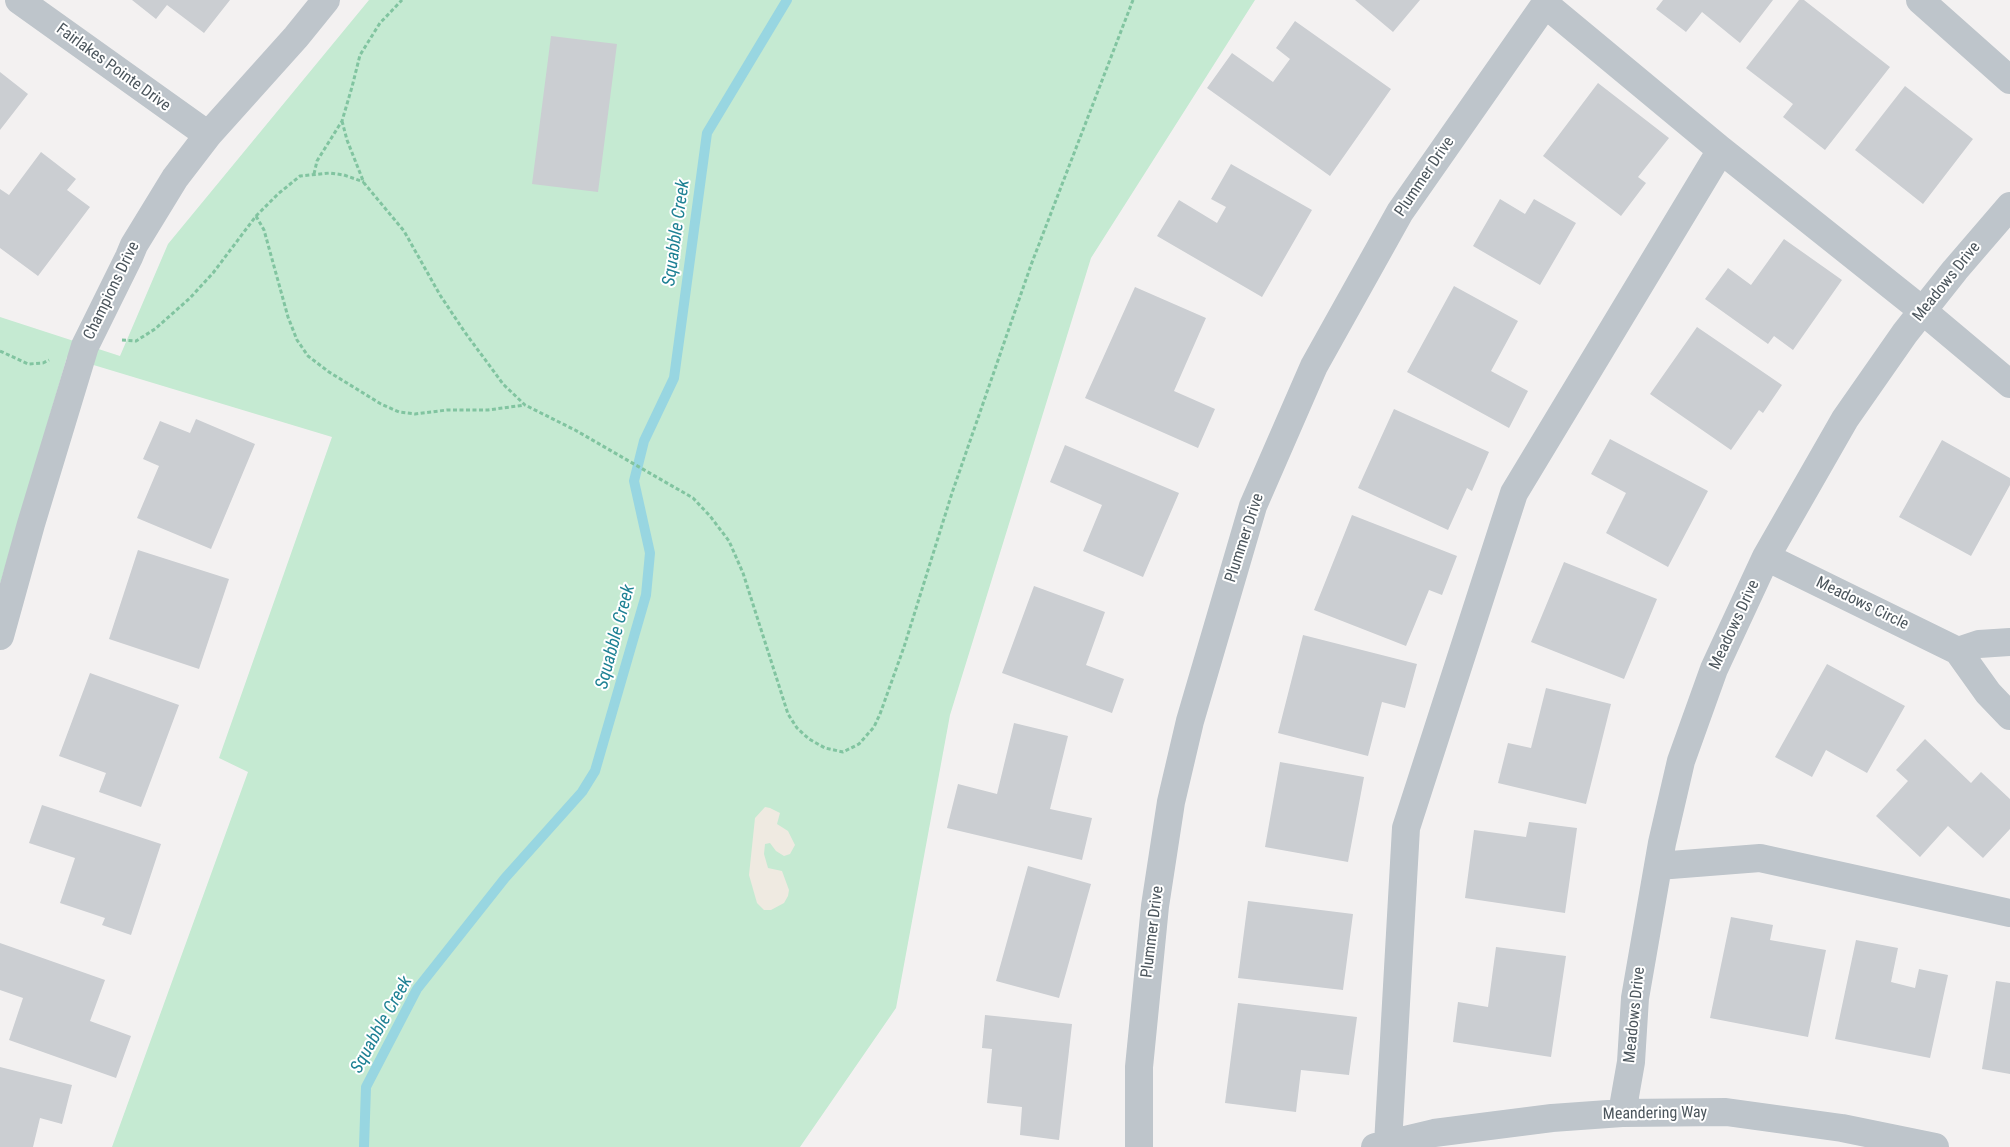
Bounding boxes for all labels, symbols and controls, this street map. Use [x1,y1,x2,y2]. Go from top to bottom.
street label: Fairlakes Pointe Drive [52,20,174,116]
street label: Plummer Drive [1391,133,1459,221]
water label: Squabble Creek [659,178,695,288]
street label: Meadows Drive [1909,238,1985,326]
street label: Champions Drive [80,239,144,343]
street label: Plummer Drive [1222,491,1268,585]
street label: Meadows Circle [1813,573,1911,635]
street label: Meadows Drive [1706,577,1764,673]
water label: Squabble Creek [592,582,640,692]
street label: Plummer Drive [1138,885,1168,979]
street label: Meadows Drive [1620,966,1650,1064]
water label: Squabble Creek [347,973,417,1077]
street label: Meandering Way [1603,1103,1707,1125]

